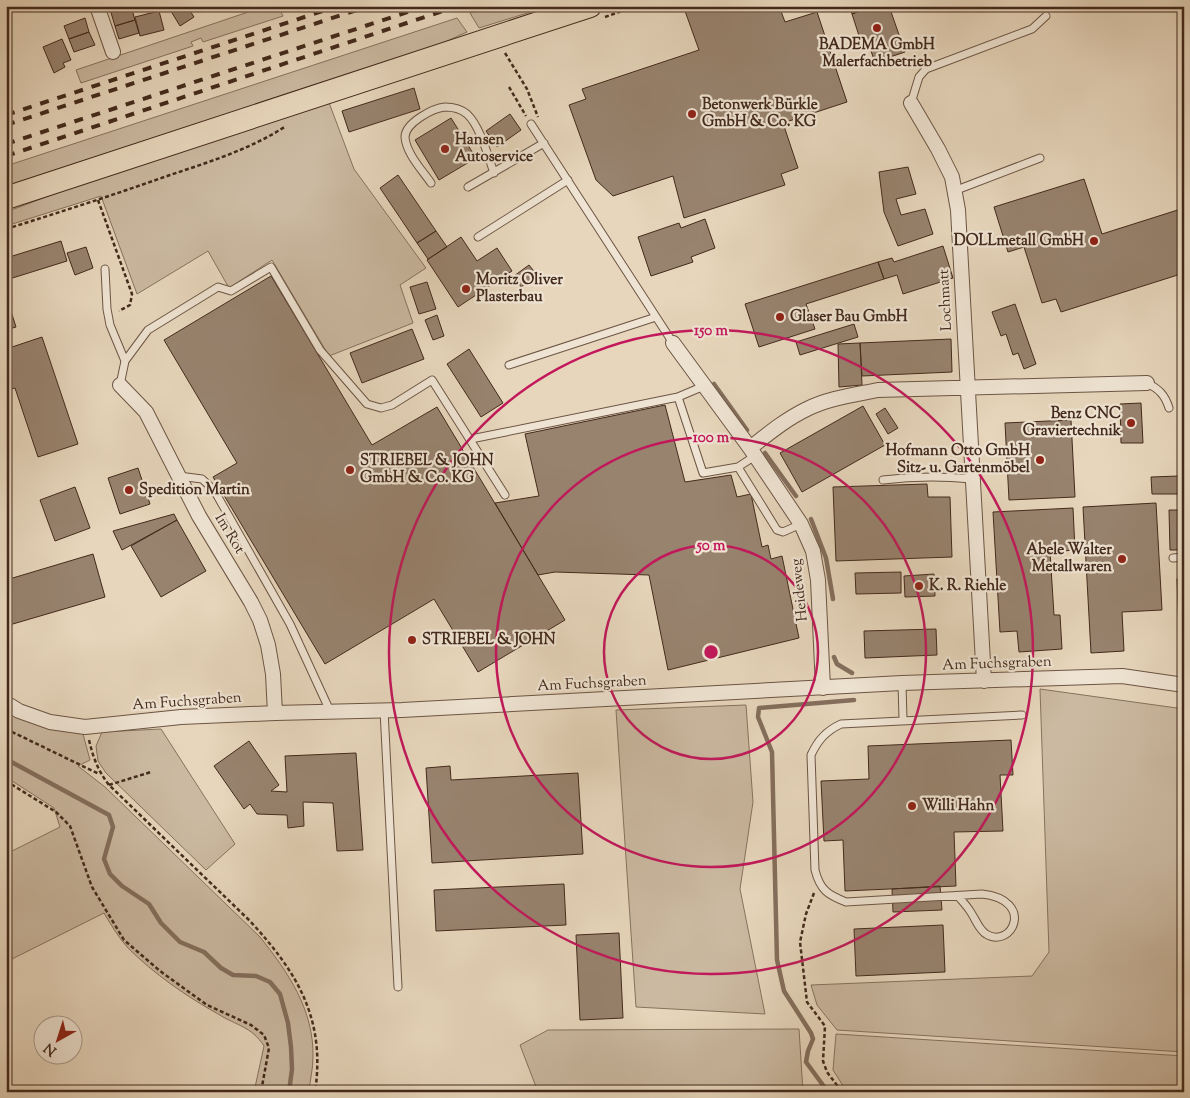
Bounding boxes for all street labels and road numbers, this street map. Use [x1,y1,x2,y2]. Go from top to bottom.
street label: Lochmatt [934,268,958,332]
street label: Im Rot [209,510,249,558]
street label: Heideweg [786,557,814,623]
street label: Am Fuchsgraben [942,652,1052,676]
street label: Am Fuchsgraben [537,671,647,697]
street label: Am Fuchsgraben [132,688,243,716]

